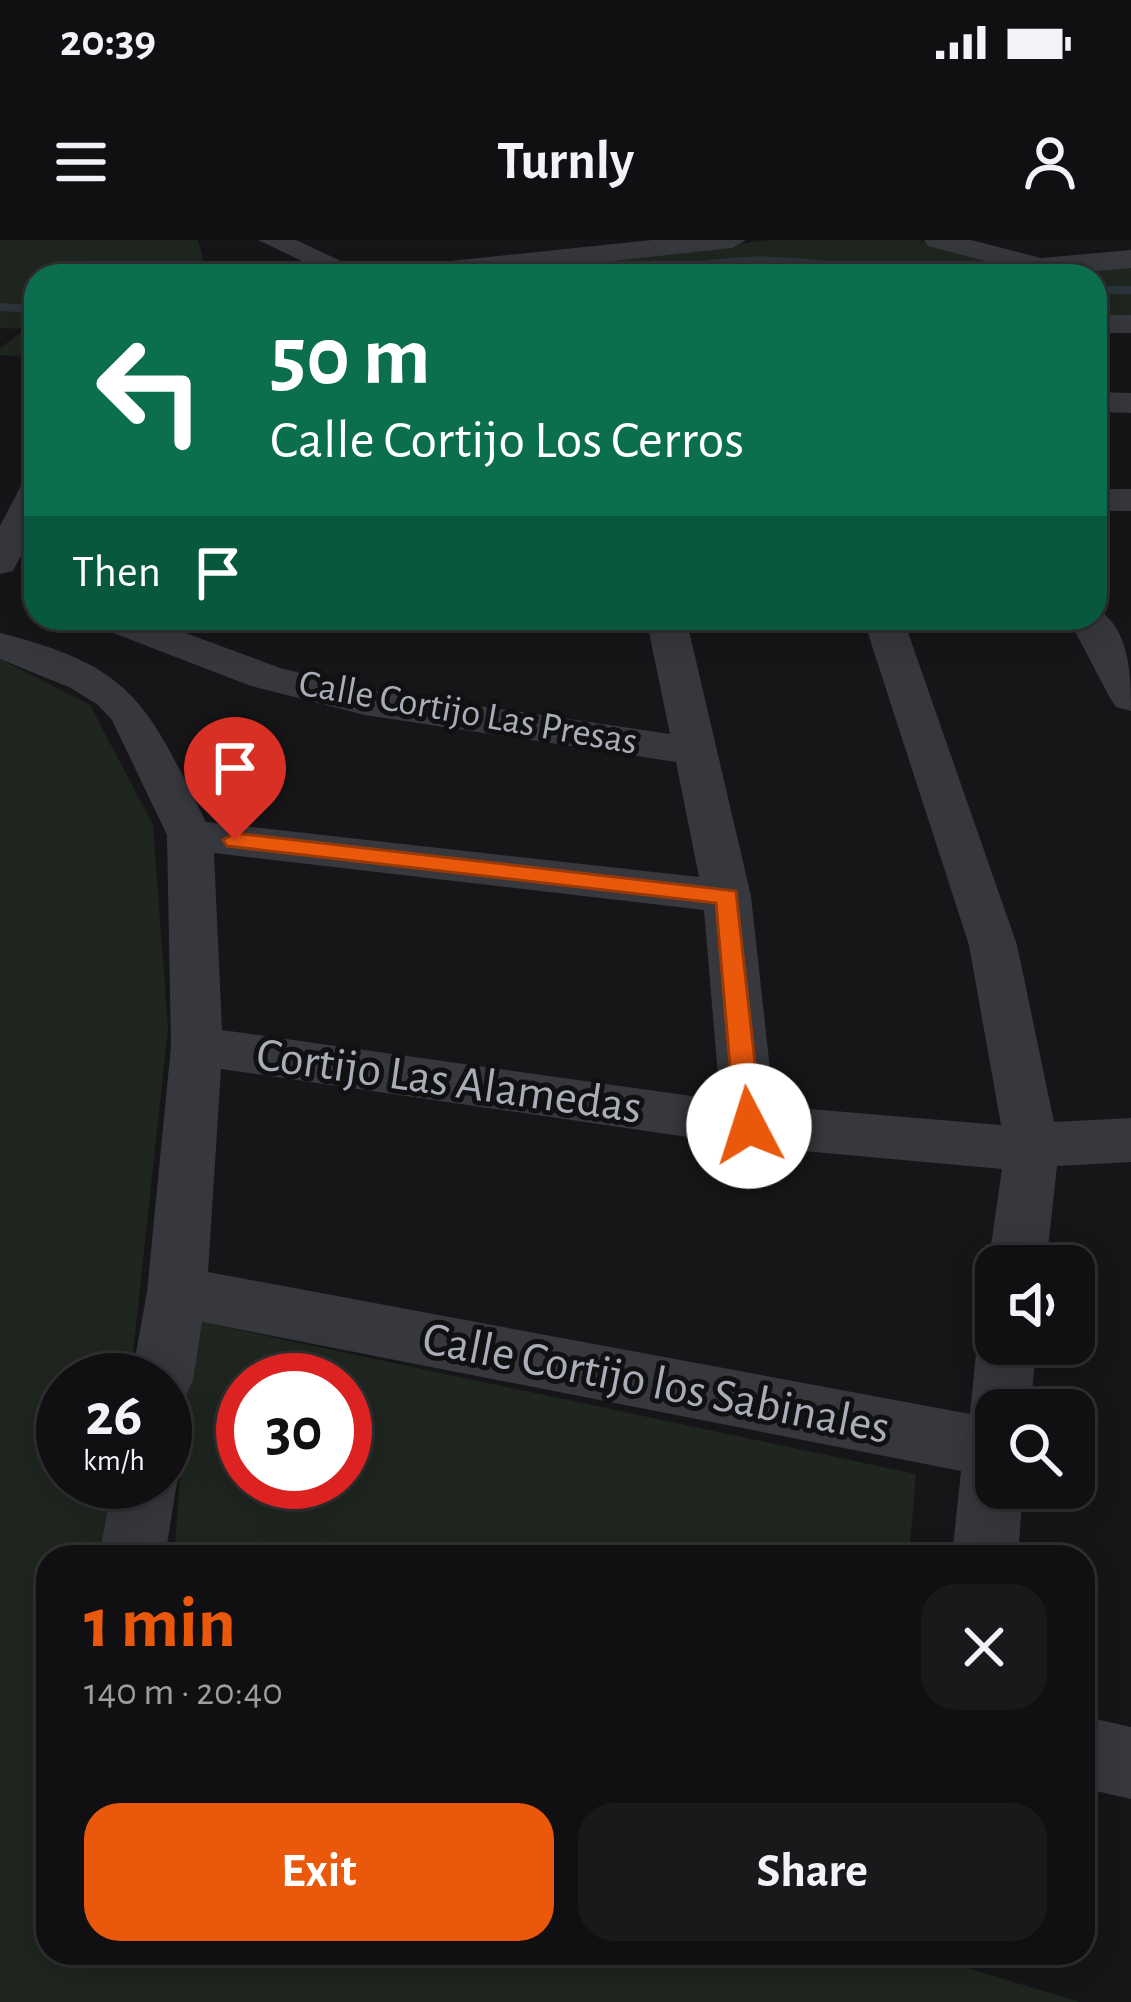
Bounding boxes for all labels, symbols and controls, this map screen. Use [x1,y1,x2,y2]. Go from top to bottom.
text: 20:39 [60,19,156,64]
icon: menu [48,129,114,195]
icon: person [1017,129,1083,195]
text: Turnly [497,135,634,189]
icon: left [72,312,228,468]
text: 50 m [270,316,431,400]
text: Calle Cortijo Los Cerros [270,414,744,468]
icon: arrive [185,540,251,606]
text: Then [72,550,161,595]
street label: Calle Cortijo Las Presas [296,664,640,762]
pin [184,717,286,840]
icon: arrive [202,735,268,801]
street label: Cortijo Las Alamedas [253,1031,645,1133]
position arrow [686,1063,812,1189]
map controls [975,1245,1095,1509]
button: sound [975,1245,1095,1365]
street label: Calle Cortijo los Sabinales [418,1315,894,1453]
speed limit sign: 30 [216,1353,372,1509]
text: 26 [85,1386,143,1446]
button: search [975,1389,1095,1509]
text: km/h [83,1446,145,1476]
button: close [921,1584,1047,1710]
text: 1 min [84,1588,236,1660]
text: 140 m · 20:40 [84,1673,283,1712]
button: Exit [84,1803,554,1941]
button: Share [578,1803,1047,1941]

